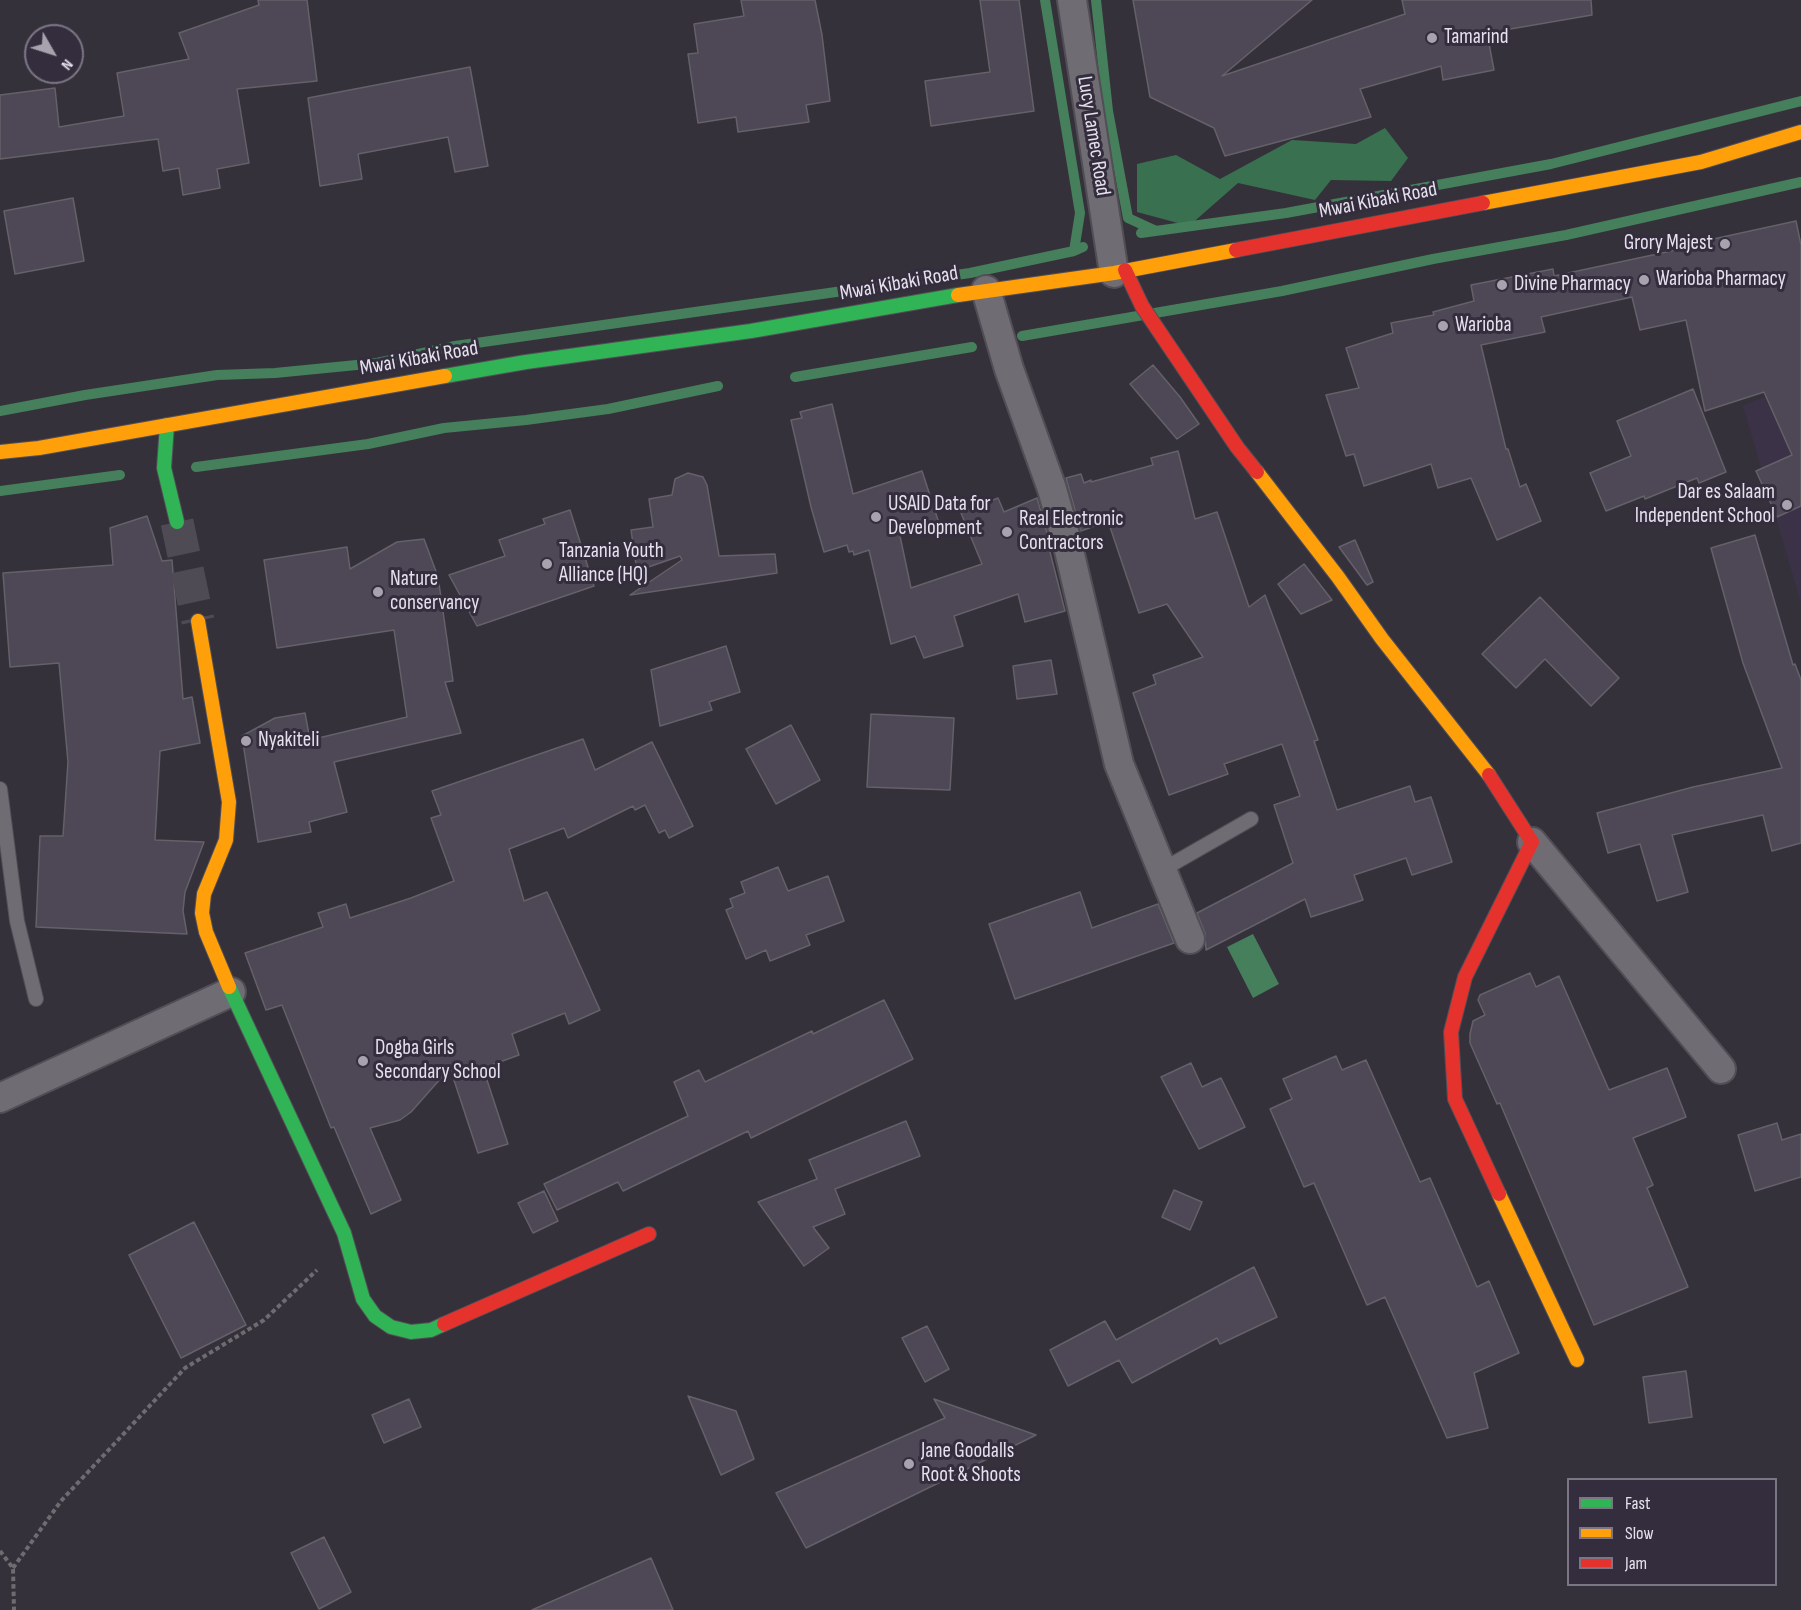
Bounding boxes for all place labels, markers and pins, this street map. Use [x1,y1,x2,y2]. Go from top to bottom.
place label: Tamarind [1444,25,1508,51]
marker: Tamarind [1425,31,1439,45]
place label: Grory Majest [1624,231,1713,257]
marker: Grory Majest [1718,237,1732,251]
place label: Warioba Pharmacy [1656,267,1786,293]
place label: Divine Pharmacy [1514,272,1631,298]
marker: Warioba Pharmacy [1637,273,1651,287]
marker: Divine Pharmacy [1495,278,1509,292]
place label: Warioba [1455,313,1512,339]
marker: Warioba [1436,319,1450,333]
place label: Dar es Salaam Independent School [1635,480,1775,530]
place label: USAID Data for Development [888,492,991,542]
marker: Dar es Salaam Independent School [1780,498,1794,512]
place label: Real Electronic Contractors [1019,507,1124,557]
marker: USAID Data for Development [869,510,883,524]
marker: Real Electronic Contractors [1000,525,1014,539]
place label: Tanzania Youth Alliance (HQ) [559,539,664,589]
marker: Tanzania Youth Alliance (HQ) [540,557,554,571]
place label: Nature conservancy [390,567,479,617]
marker: Nature conservancy [371,585,385,599]
place label: Nyakiteli [258,728,319,754]
marker: Nyakiteli [239,734,253,748]
place label: Dogba Girls Secondary School [375,1036,501,1086]
marker: Dogba Girls Secondary School [356,1054,370,1068]
place label: Jane Goodalls Root & Shoots [921,1439,1021,1489]
marker: Jane Goodalls Root & Shoots [902,1457,916,1471]

